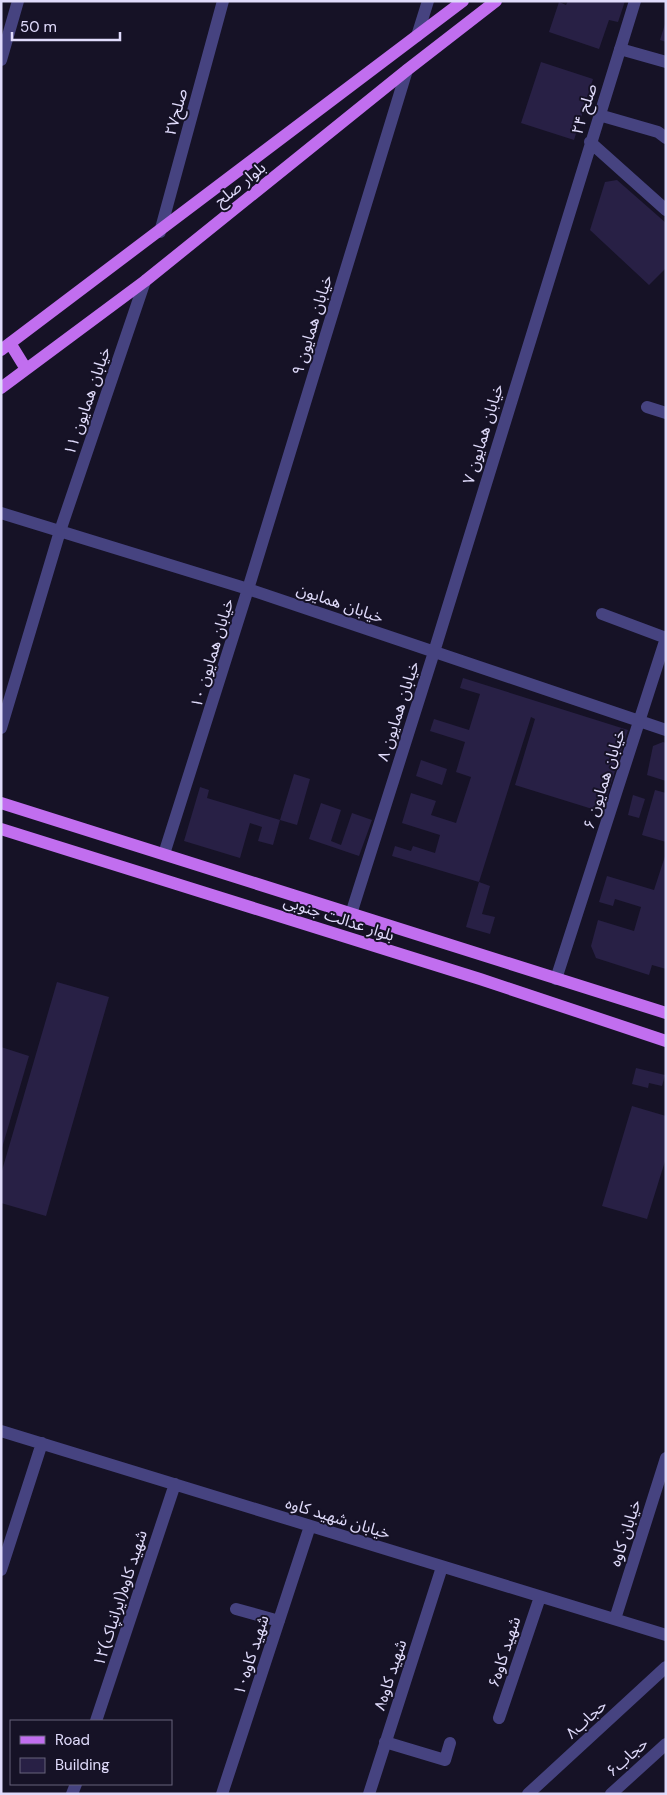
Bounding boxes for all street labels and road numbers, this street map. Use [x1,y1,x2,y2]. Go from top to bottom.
street label: صلح ۲۴ [566,81,604,138]
street label: صلح۲۷ [160,86,194,138]
street label: بلوار صلح [210,157,271,213]
street label: خیابان همایون ۹ [287,272,337,378]
street label: خیابان همایون ۱۱ [59,344,115,458]
street label: خیابان همایون ۷ [458,381,508,487]
street label: خیابان همایون [294,578,386,628]
street label: خیابان همایون ۱۰ [185,596,239,710]
street label: خیابان همایون ۸ [372,658,424,764]
street label: خیابان همایون ۶ [578,726,630,832]
street label: بلوار عدالت جنوبی [281,890,397,946]
street label: خیابان شهید کاوه [283,1492,393,1544]
street label: خیابان کاوه [604,1497,646,1569]
street label: ۱۲شهید کاوه(ایرانپاک) [88,1527,152,1669]
street label: شهید کاوه۱۰ [228,1612,274,1698]
street label: شهید کاوه۶ [483,1614,525,1690]
street label: شهید کاوه۸ [369,1637,411,1713]
street label: حجاب۸ [561,1694,611,1744]
street label: حجاب۶ [602,1733,652,1781]

